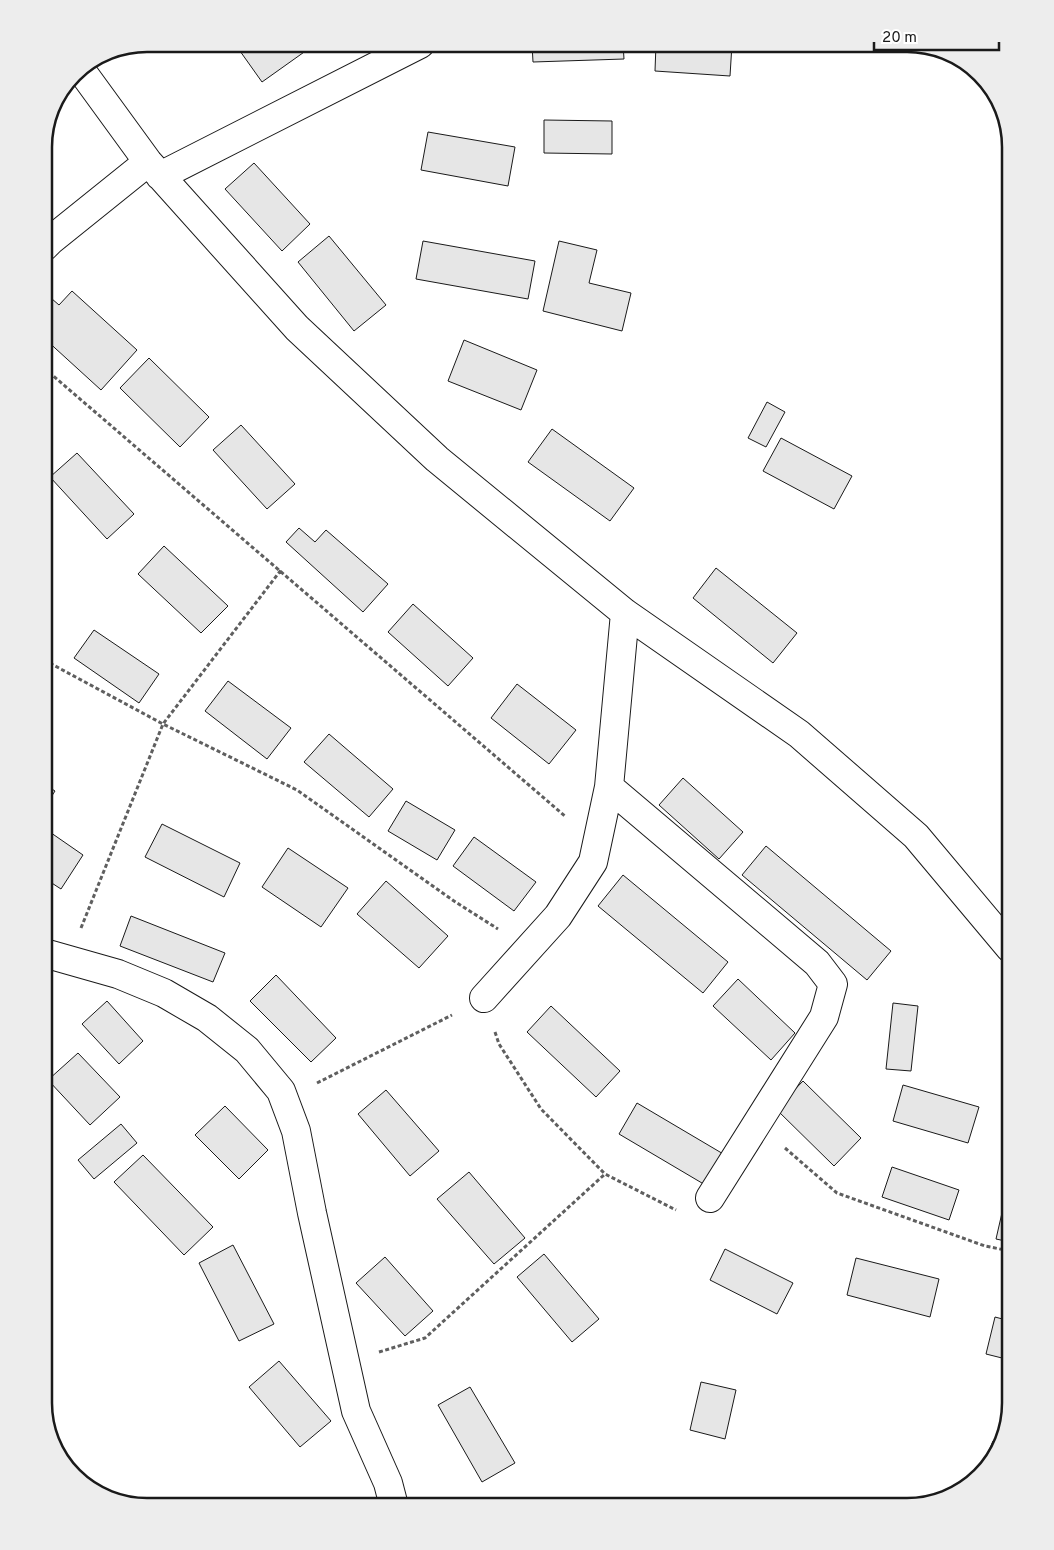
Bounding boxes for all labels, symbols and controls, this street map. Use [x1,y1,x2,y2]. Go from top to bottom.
scale bar [874,20,999,52]
text: 20 m [882,29,917,48]

